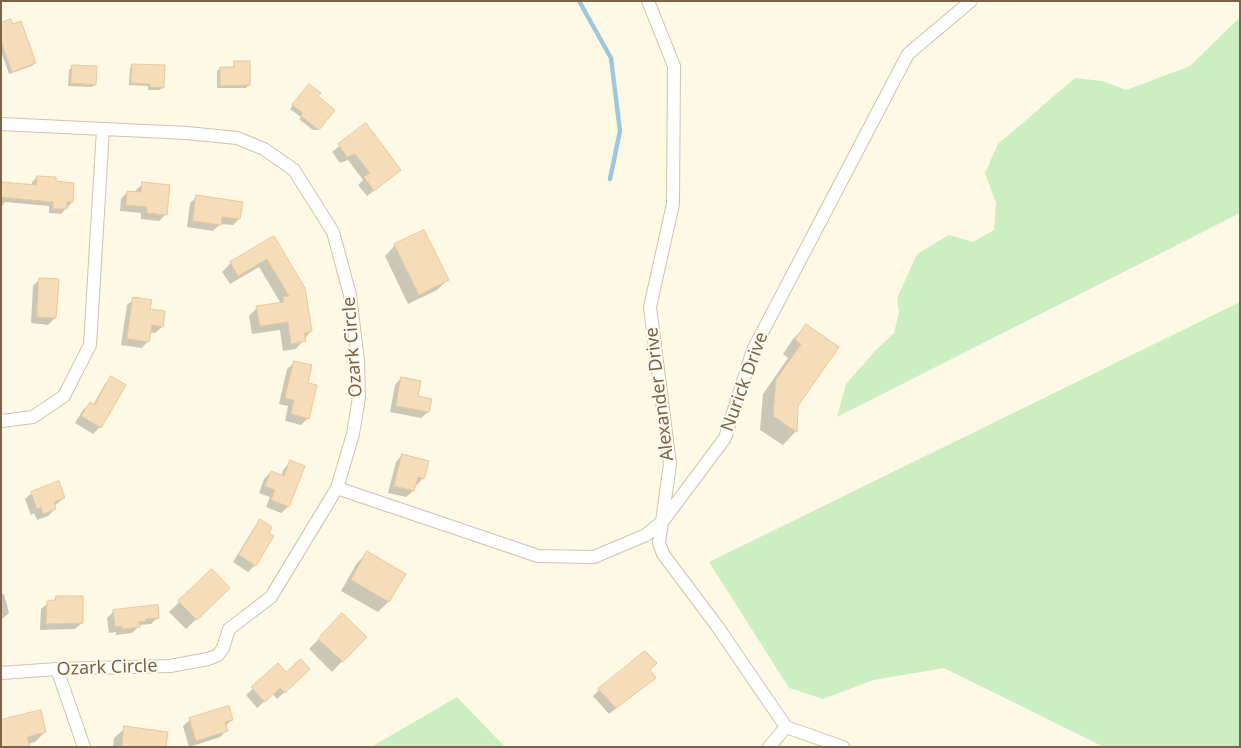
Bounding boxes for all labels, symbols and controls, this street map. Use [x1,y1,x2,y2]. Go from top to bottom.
street label: Ozark Circle [339,296,367,398]
street label: Alexander Drive [641,326,679,462]
street label: Nurick Drive [717,329,773,435]
street label: Ozark Circle [56,655,158,681]

